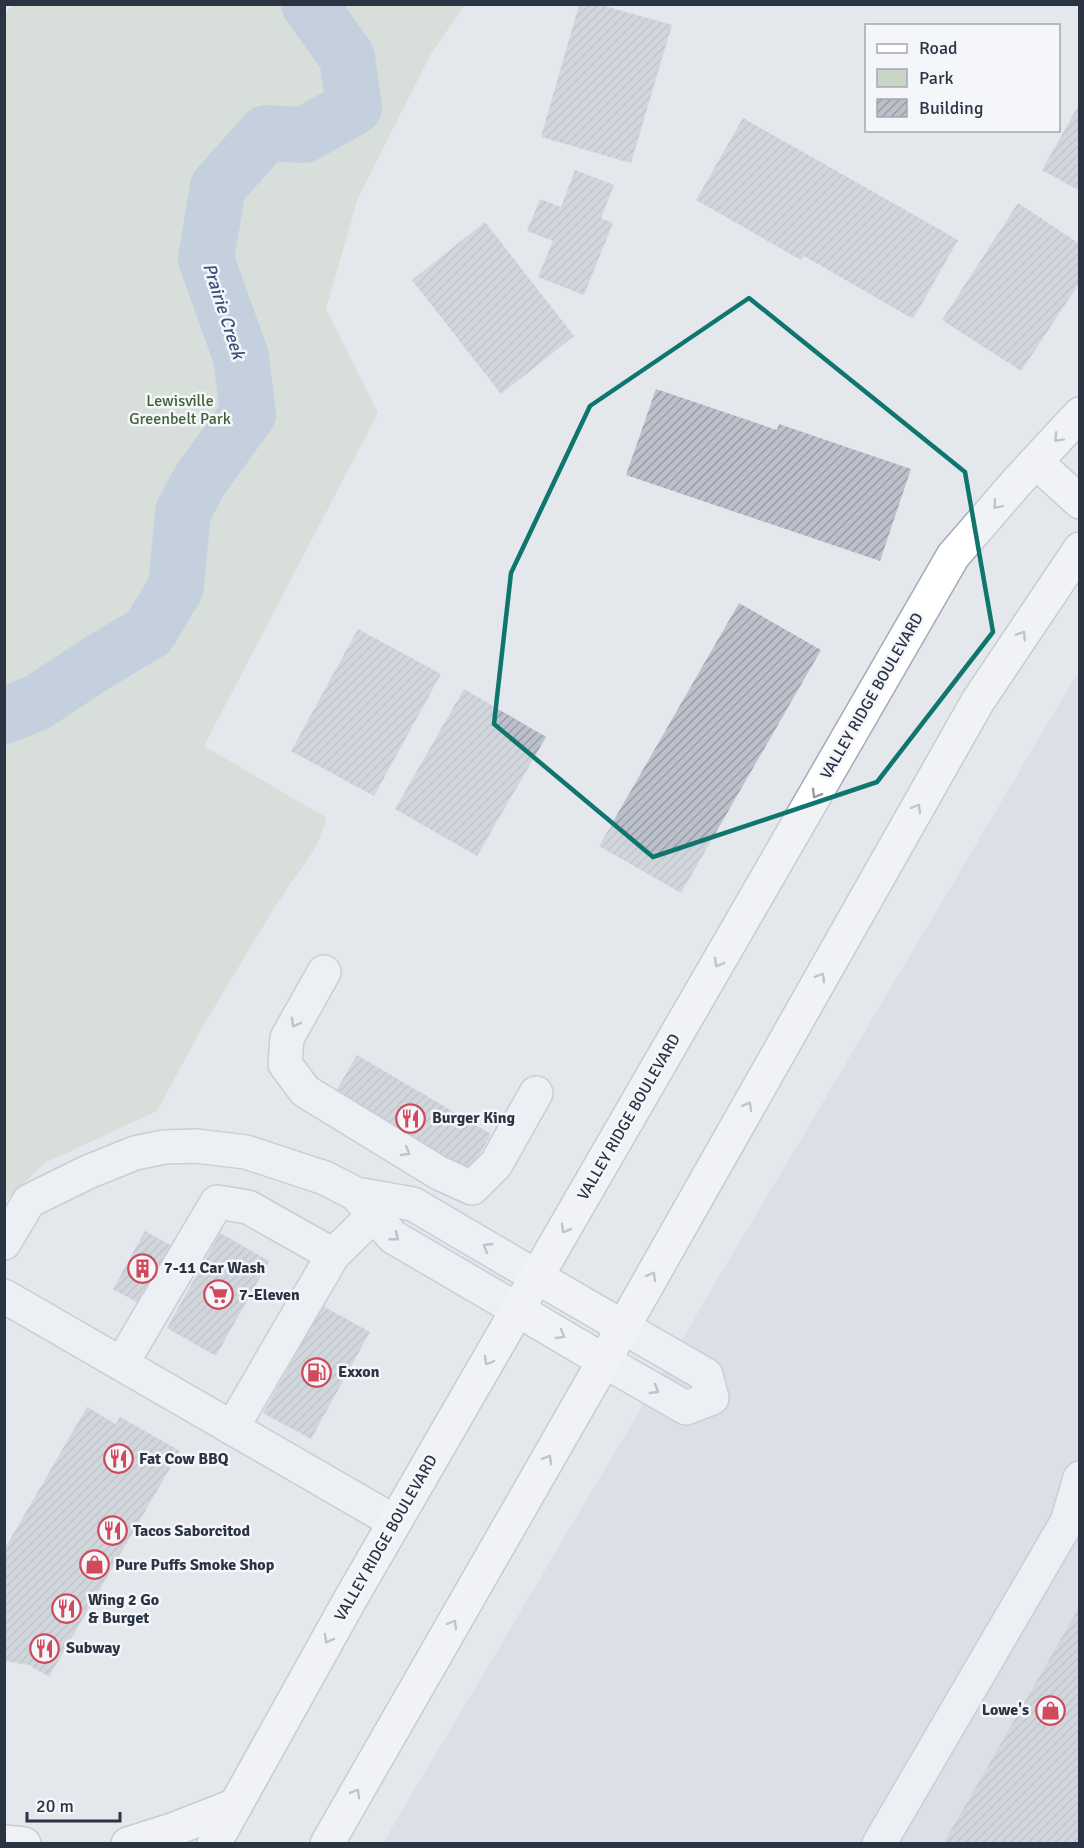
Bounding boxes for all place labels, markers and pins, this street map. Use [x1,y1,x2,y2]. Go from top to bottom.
restaurant icon: Burger King [395,1102,427,1134]
place label: Burger King [432,1108,516,1128]
building icon: 7-11 Car Wash [127,1252,159,1284]
place label: 7-11 Car Wash [164,1258,266,1278]
supermarket icon: 7-Eleven [202,1279,234,1311]
place label: 7-Eleven [239,1285,300,1305]
fuel station icon: Exxon [301,1356,333,1388]
place label: Exxon [338,1362,380,1382]
restaurant icon: Fat Cow BBQ [102,1443,134,1475]
place label: Fat Cow BBQ [139,1449,229,1469]
restaurant icon: Tacos Saborcitod [96,1515,128,1547]
place label: Tacos Saborcitod [133,1521,250,1541]
shop icon: Pure Puffs Smoke Shop [78,1549,110,1581]
place label: Pure Puffs Smoke Shop [115,1555,275,1575]
place label: Wing 2 Go & Burget [88,1590,159,1628]
restaurant icon: Wing 2 Go & Burget [51,1593,83,1625]
restaurant icon: Subway [29,1632,61,1664]
place label: Subway [66,1638,120,1658]
shop icon: Lowe's [1034,1694,1066,1726]
place label: Lowe's [982,1700,1029,1720]

